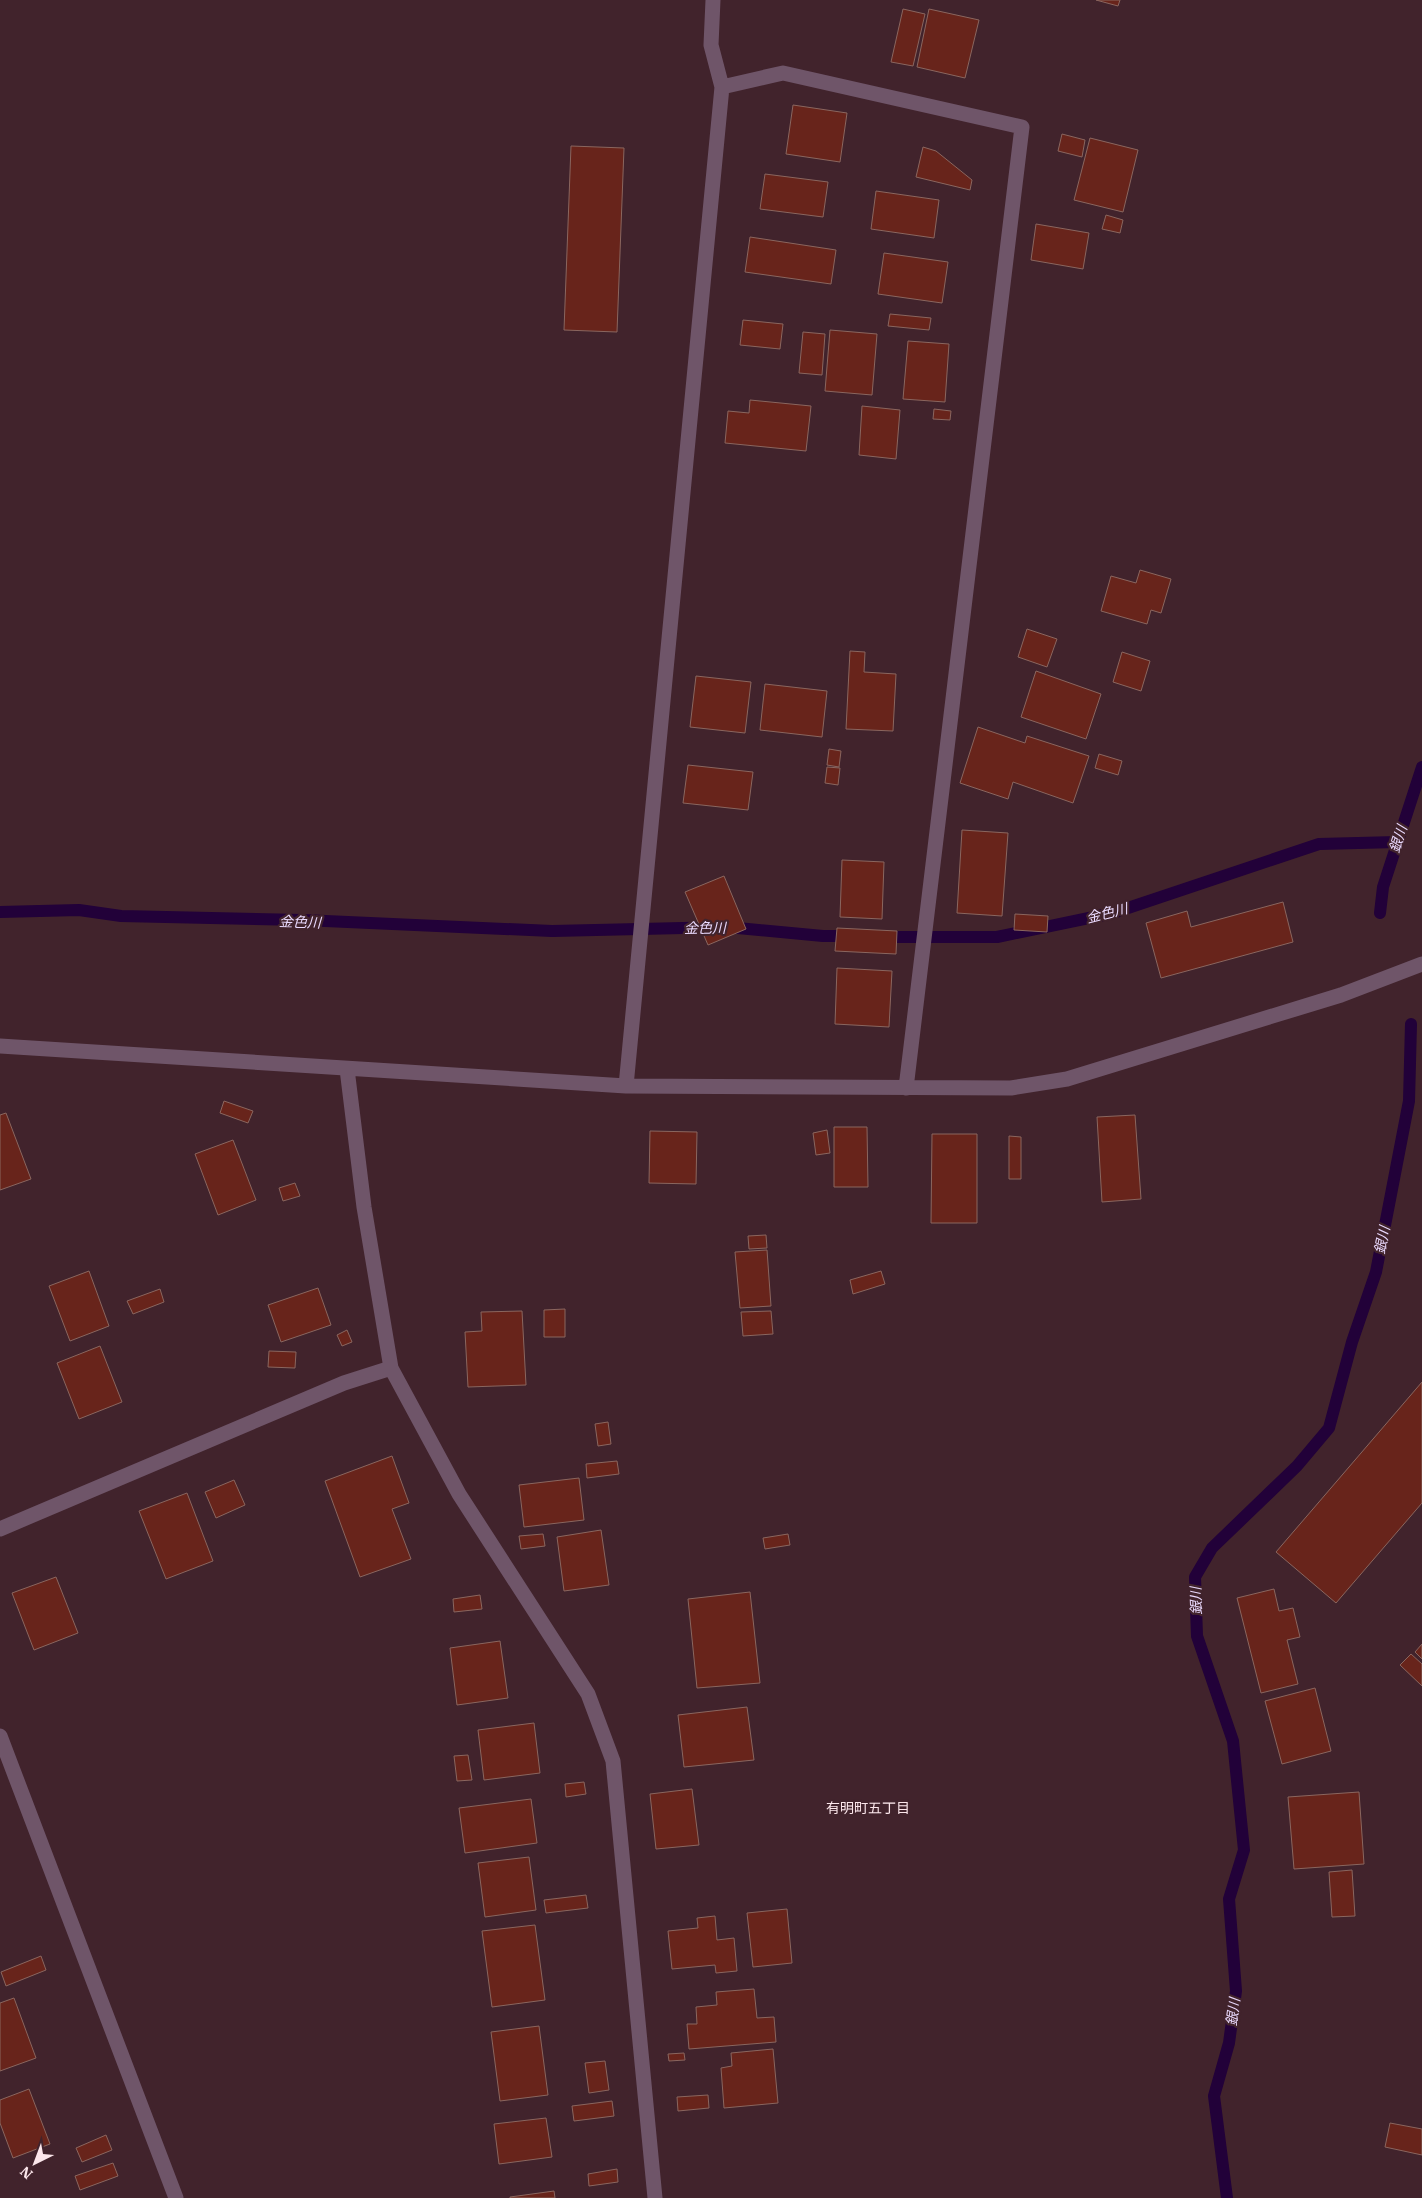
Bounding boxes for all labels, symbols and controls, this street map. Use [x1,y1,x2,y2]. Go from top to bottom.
water label: 銀川 [1385,821,1412,855]
water label: 金色川 [1084,899,1131,927]
water label: 金色川 [279,912,323,932]
water label: 金色川 [684,919,728,937]
water label: 銀川 [1370,1223,1394,1255]
water label: 銀川 [1186,1585,1205,1615]
district label: 有明町五丁目 [826,1799,910,1817]
water label: 銀川 [1222,1995,1244,2027]
north arrow [10,2138,60,2188]
text: N [16,2162,36,2183]

